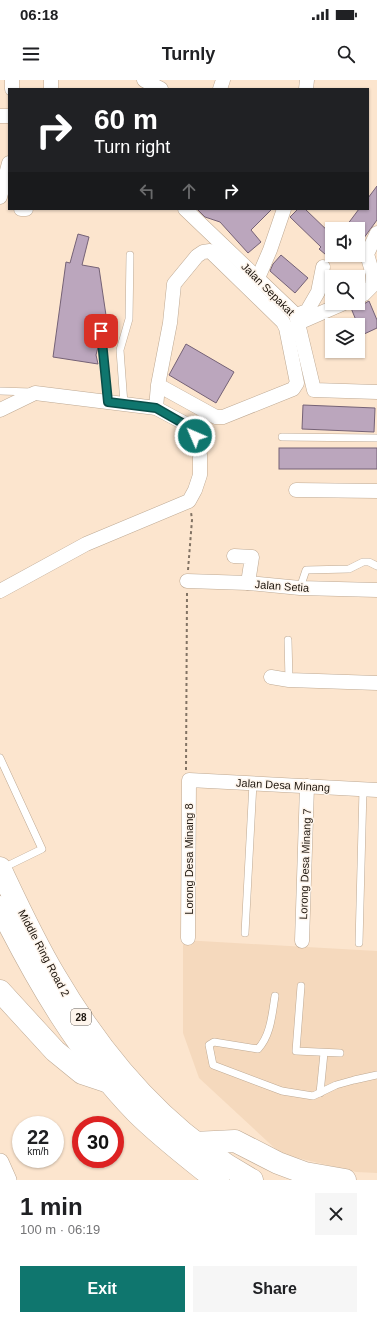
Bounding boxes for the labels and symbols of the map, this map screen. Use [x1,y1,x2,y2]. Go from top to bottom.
street label: Jalan Sepakat [239,260,297,318]
pin [84,314,118,348]
position arrow [174,415,216,457]
street label: Jalan Setia [254,578,310,594]
street label: Jalan Desa Minang [236,777,330,793]
street label: Lorong Desa Minang 8 [183,803,195,915]
street label: Lorong Desa Minang 7 [297,808,313,920]
street label: Middle Ring Road 2 [16,908,72,998]
road number: 28 [71,1009,91,1025]
speed limit sign: 30 [72,1116,124,1168]

